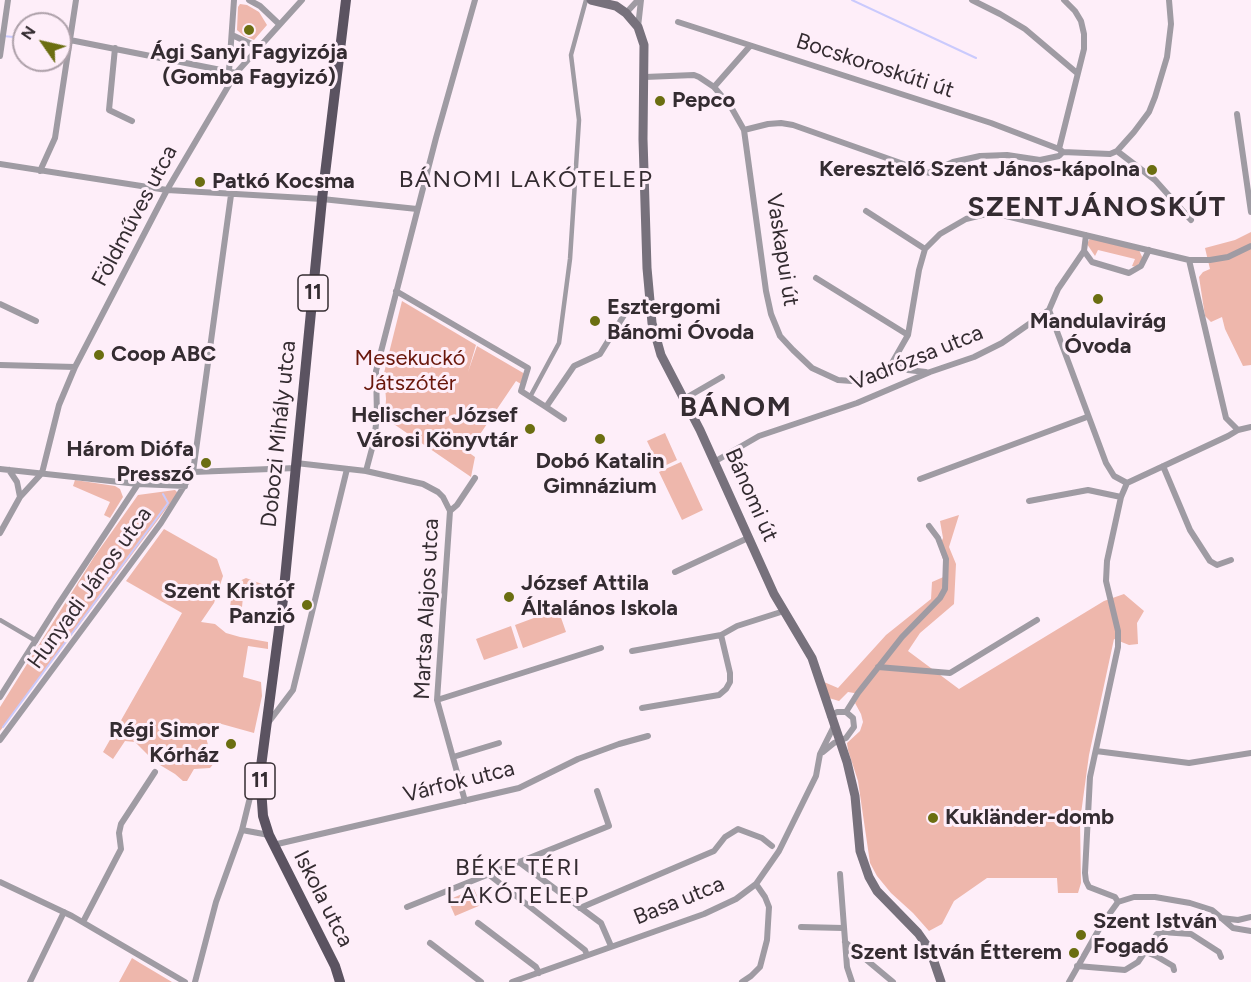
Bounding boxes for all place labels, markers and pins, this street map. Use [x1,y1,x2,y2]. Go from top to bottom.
marker: Ági Sanyi Fagyizója (Gomba Fagyizó) [242,23,256,37]
place label: Ági Sanyi Fagyizója (Gomba Fagyizó) [150,40,348,92]
place label: Pepco [672,88,735,114]
marker: Pepco [653,94,667,108]
place label: Keresztelő Szent János-kápolna [819,157,1140,183]
marker: Keresztelő Szent János-kápolna [1145,163,1159,177]
place label: Patkó Kocsma [212,169,355,195]
marker: Patkó Kocsma [193,175,207,189]
marker: Mandulavirág Óvoda [1091,292,1105,306]
place label: Esztergomi Bánomi Óvoda [607,295,754,346]
place label: Mandulavirág Óvoda [1030,309,1166,360]
marker: Esztergomi Bánomi Óvoda [588,314,602,328]
place label: Coop ABC [111,342,216,368]
marker: Coop ABC [92,348,106,362]
place label: Helischer József Városi Könyvtár [351,403,518,454]
marker: Helischer József Városi Könyvtár [523,422,537,436]
marker: Dobó Katalin Gimnázium [593,432,607,446]
place label: Három Diófa Presszó [66,437,194,488]
place label: Dobó Katalin Gimnázium [535,449,665,500]
marker: Három Diófa Presszó [199,456,213,470]
place label: József Attila Általános Iskola [521,571,678,622]
place label: Szent Kristóf Panzió [163,579,295,630]
marker: József Attila Általános Iskola [502,590,516,604]
marker: Szent Kristóf Panzió [300,598,314,612]
place label: Régi Simor Kórház [109,718,219,770]
marker: Régi Simor Kórház [224,737,238,751]
place label: Kukländer-domb [945,805,1114,831]
marker: Kukländer-domb [926,811,940,825]
place label: Szent István Fogadó [1093,909,1217,960]
marker: Szent István Fogadó [1074,928,1088,942]
place label: Szent István Étterem [850,940,1062,966]
marker: Szent István Étterem [1067,946,1081,960]

